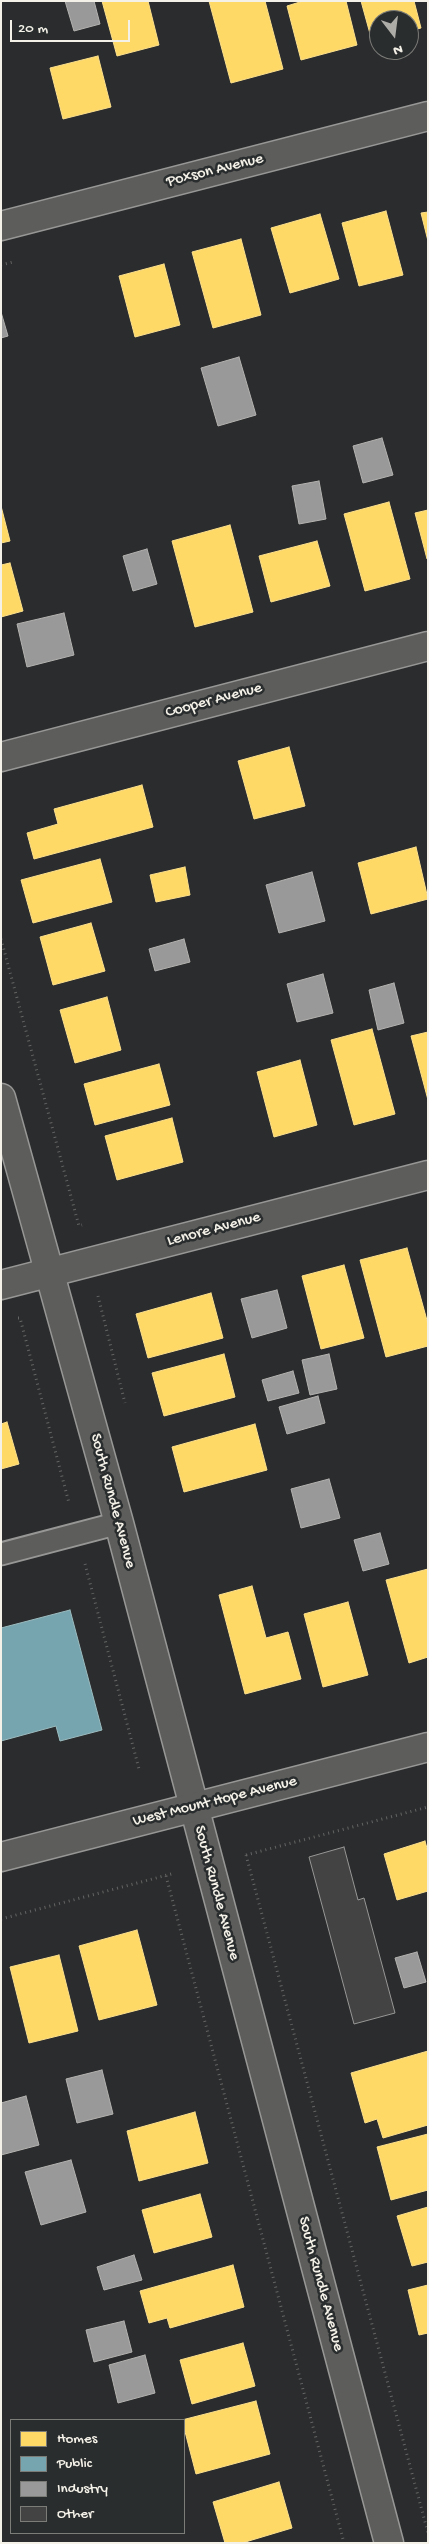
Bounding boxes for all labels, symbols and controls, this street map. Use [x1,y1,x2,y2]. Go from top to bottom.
scale bar [12,10,132,42]
north arrow [369,10,419,60]
text: 20 m [18,20,48,38]
text: N [391,40,404,58]
street label: Poxson Avenue [165,150,265,192]
street label: Cooper Avenue [164,679,264,723]
street label: Lenore Avenue [165,1208,263,1252]
street label: South Rundle Avenue [85,1432,139,1570]
street label: West Mount Hope Avenue [131,1772,299,1832]
street label: South Rundle Avenue [189,1824,243,1962]
street label: South Rundle Avenue [293,2215,347,2353]
legend [10,2419,185,2534]
text: Homes [57,2430,97,2448]
text: Public [57,2455,92,2473]
text: Industry [57,2480,108,2498]
text: Other [57,2505,93,2523]

